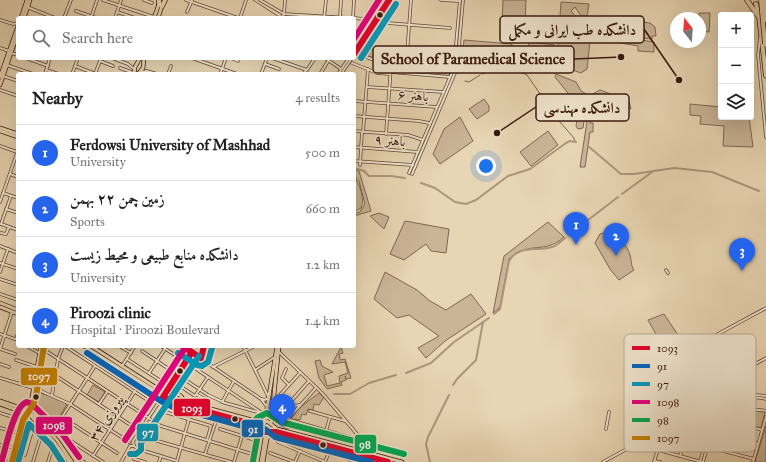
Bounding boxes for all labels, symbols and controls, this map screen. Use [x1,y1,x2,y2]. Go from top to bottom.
unlabelled marker [375,10,385,20]
north arrow [670,12,706,48]
map controls [718,12,754,120]
button: + [718,12,754,48]
search box [16,16,356,60]
callout: دانشکده طب ایرانی و مکمل [500,16,644,43]
text: دانشکده طب ایرانی و مکمل [508,21,636,42]
icon: search [30,27,52,49]
text: Search here [62,29,133,47]
callout: School of Paramedical Science [373,46,574,73]
button: − [718,48,754,84]
text: School of Paramedical Science [381,50,566,68]
button: layers [718,84,754,120]
street label: باهنر ۶ [397,86,429,105]
text: Nearby [32,88,83,109]
text: 4 results [295,90,340,106]
callout: دانشکده مهندسی [536,94,629,121]
text: دانشکده مهندسی [543,99,621,119]
street label: باهنر ۹ [374,131,407,150]
text: Ferdowsi University of Mashhad [70,136,270,154]
text: 1 [42,145,48,161]
text: 500 m [305,145,340,161]
text: University [70,154,126,170]
your location [476,156,496,176]
text: زمین چمن ۲۲ بهمن [70,190,165,208]
text: 2 [42,201,48,217]
text: 660 m [305,201,340,217]
pin: 1 [563,212,589,245]
text: Sports [70,214,105,230]
pin: 2 [603,223,629,256]
pin: 3 [729,238,755,271]
text: دانشکده منابع طبیعی و محیط زیست [70,246,239,264]
text: 3 [42,257,48,273]
text: 1.2 km [306,257,340,273]
text: University [70,270,126,286]
text: Piroozi clinic [70,304,151,322]
text: 4 [41,313,49,329]
text: 1.4 km [305,313,340,329]
text: Hospital · Piroozi Boulevard [70,322,220,338]
legend [624,334,756,452]
text: 1093 [657,342,678,355]
text: 91 [657,360,667,373]
unlabelled marker [175,366,185,376]
line badge: 1097 [20,367,58,386]
text: 1097 [28,370,50,384]
text: 97 [657,378,669,391]
street label: پیروزی ۳۴ [85,391,130,446]
unlabelled marker [31,392,41,402]
pin: 4 [269,394,295,427]
text: 1098 [657,396,680,409]
line badge: 1093 [173,398,211,417]
text: 1093 [181,402,203,416]
unlabelled marker [230,414,240,424]
text: 98 [657,414,669,427]
line badge: 1098 [35,416,73,435]
text: 1098 [43,419,65,433]
line badge: 91 [241,419,264,438]
line badge: 97 [136,423,159,442]
text: 91 [248,423,259,437]
text: 97 [142,426,154,440]
text: 1097 [657,432,680,445]
line badge: 98 [354,434,377,454]
text: 98 [359,438,371,452]
unlabelled marker [318,440,328,450]

